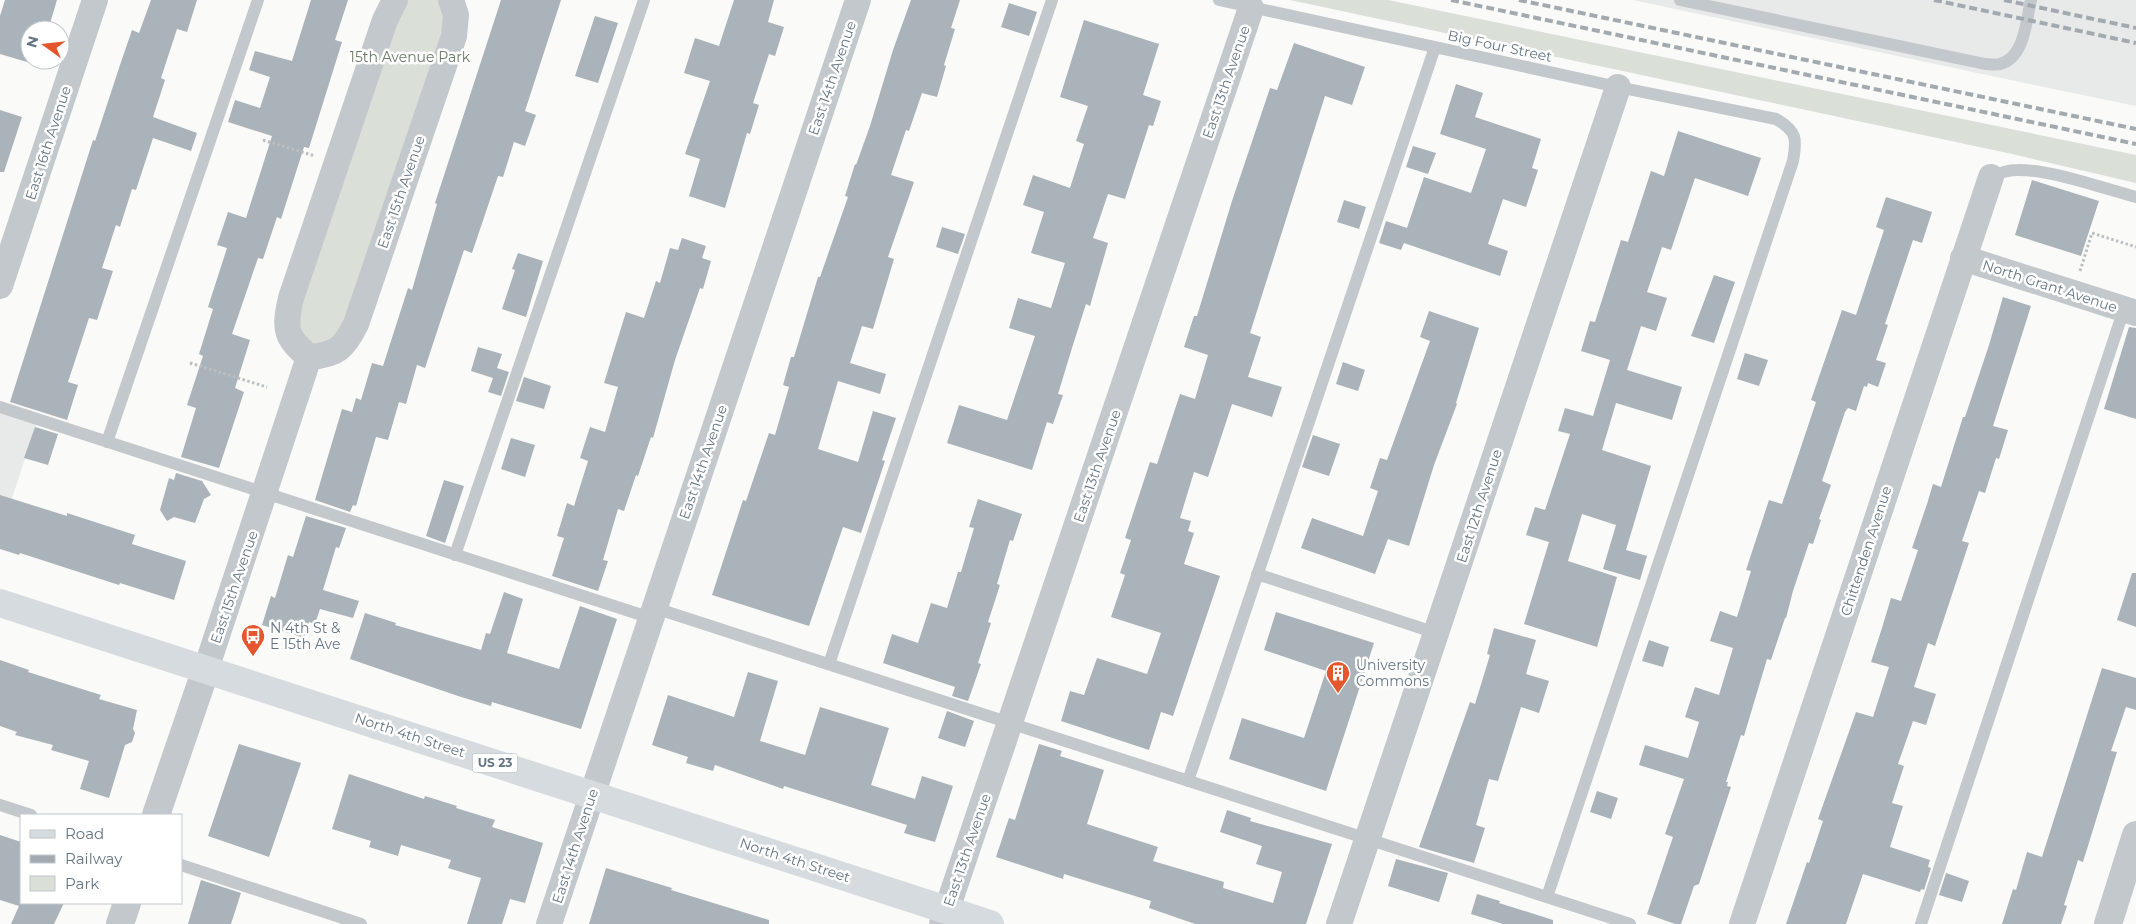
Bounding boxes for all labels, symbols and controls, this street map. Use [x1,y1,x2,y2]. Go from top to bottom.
street label: East 14th Avenue [804,18,860,138]
north arrow [20,20,70,70]
street label: East 13th Avenue [1198,23,1254,141]
street label: Big Four Street [1446,26,1554,66]
text: N [22,34,43,49]
park label: 15th Avenue Park [350,48,471,66]
street label: East 16th Avenue [21,84,75,202]
street label: East 15th Avenue [373,133,429,251]
street label: North Grant Avenue [1980,256,2120,316]
street label: East 14th Avenue [675,402,731,522]
street label: East 13th Avenue [1069,407,1125,525]
street label: East 12th Avenue [1452,447,1506,565]
street label: Chittenden Avenue [1836,484,1896,618]
street label: East 15th Avenue [206,528,262,646]
place label: N 4th St & E 15th Ave [270,619,341,653]
bus stop icon: N 4th St & E 15th Ave [240,623,266,657]
place label: University Commons [1356,656,1429,690]
building icon: University Commons [1325,660,1351,694]
street label: North 4th Street [352,709,468,761]
road number: US 23 [472,754,518,772]
street label: East 14th Avenue [548,786,602,906]
street label: East 13th Avenue [939,791,995,909]
legend [20,814,182,904]
text: Road [65,824,104,843]
street label: North 4th Street [737,834,853,886]
text: Railway [65,849,123,868]
text: Park [65,874,99,893]

